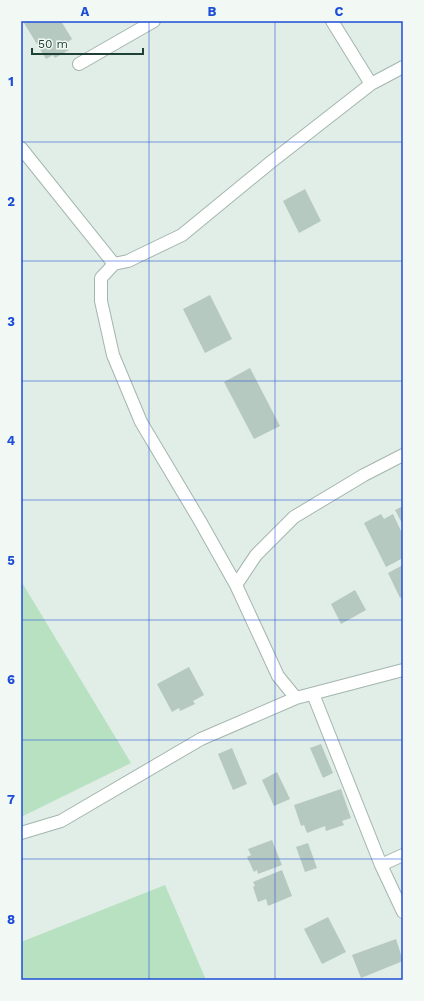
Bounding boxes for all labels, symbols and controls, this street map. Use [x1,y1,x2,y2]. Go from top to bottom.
text: A [81,4,90,19]
text: B [208,4,217,19]
text: C [335,4,344,19]
scale bar [32,30,143,56]
text: 50 m [38,37,68,51]
text: 1 [8,74,14,89]
text: 2 [7,194,15,209]
text: 3 [7,314,15,329]
text: 4 [7,433,16,448]
text: 5 [7,553,15,568]
text: 6 [7,672,15,687]
text: 7 [7,792,15,807]
text: 8 [7,912,15,927]

